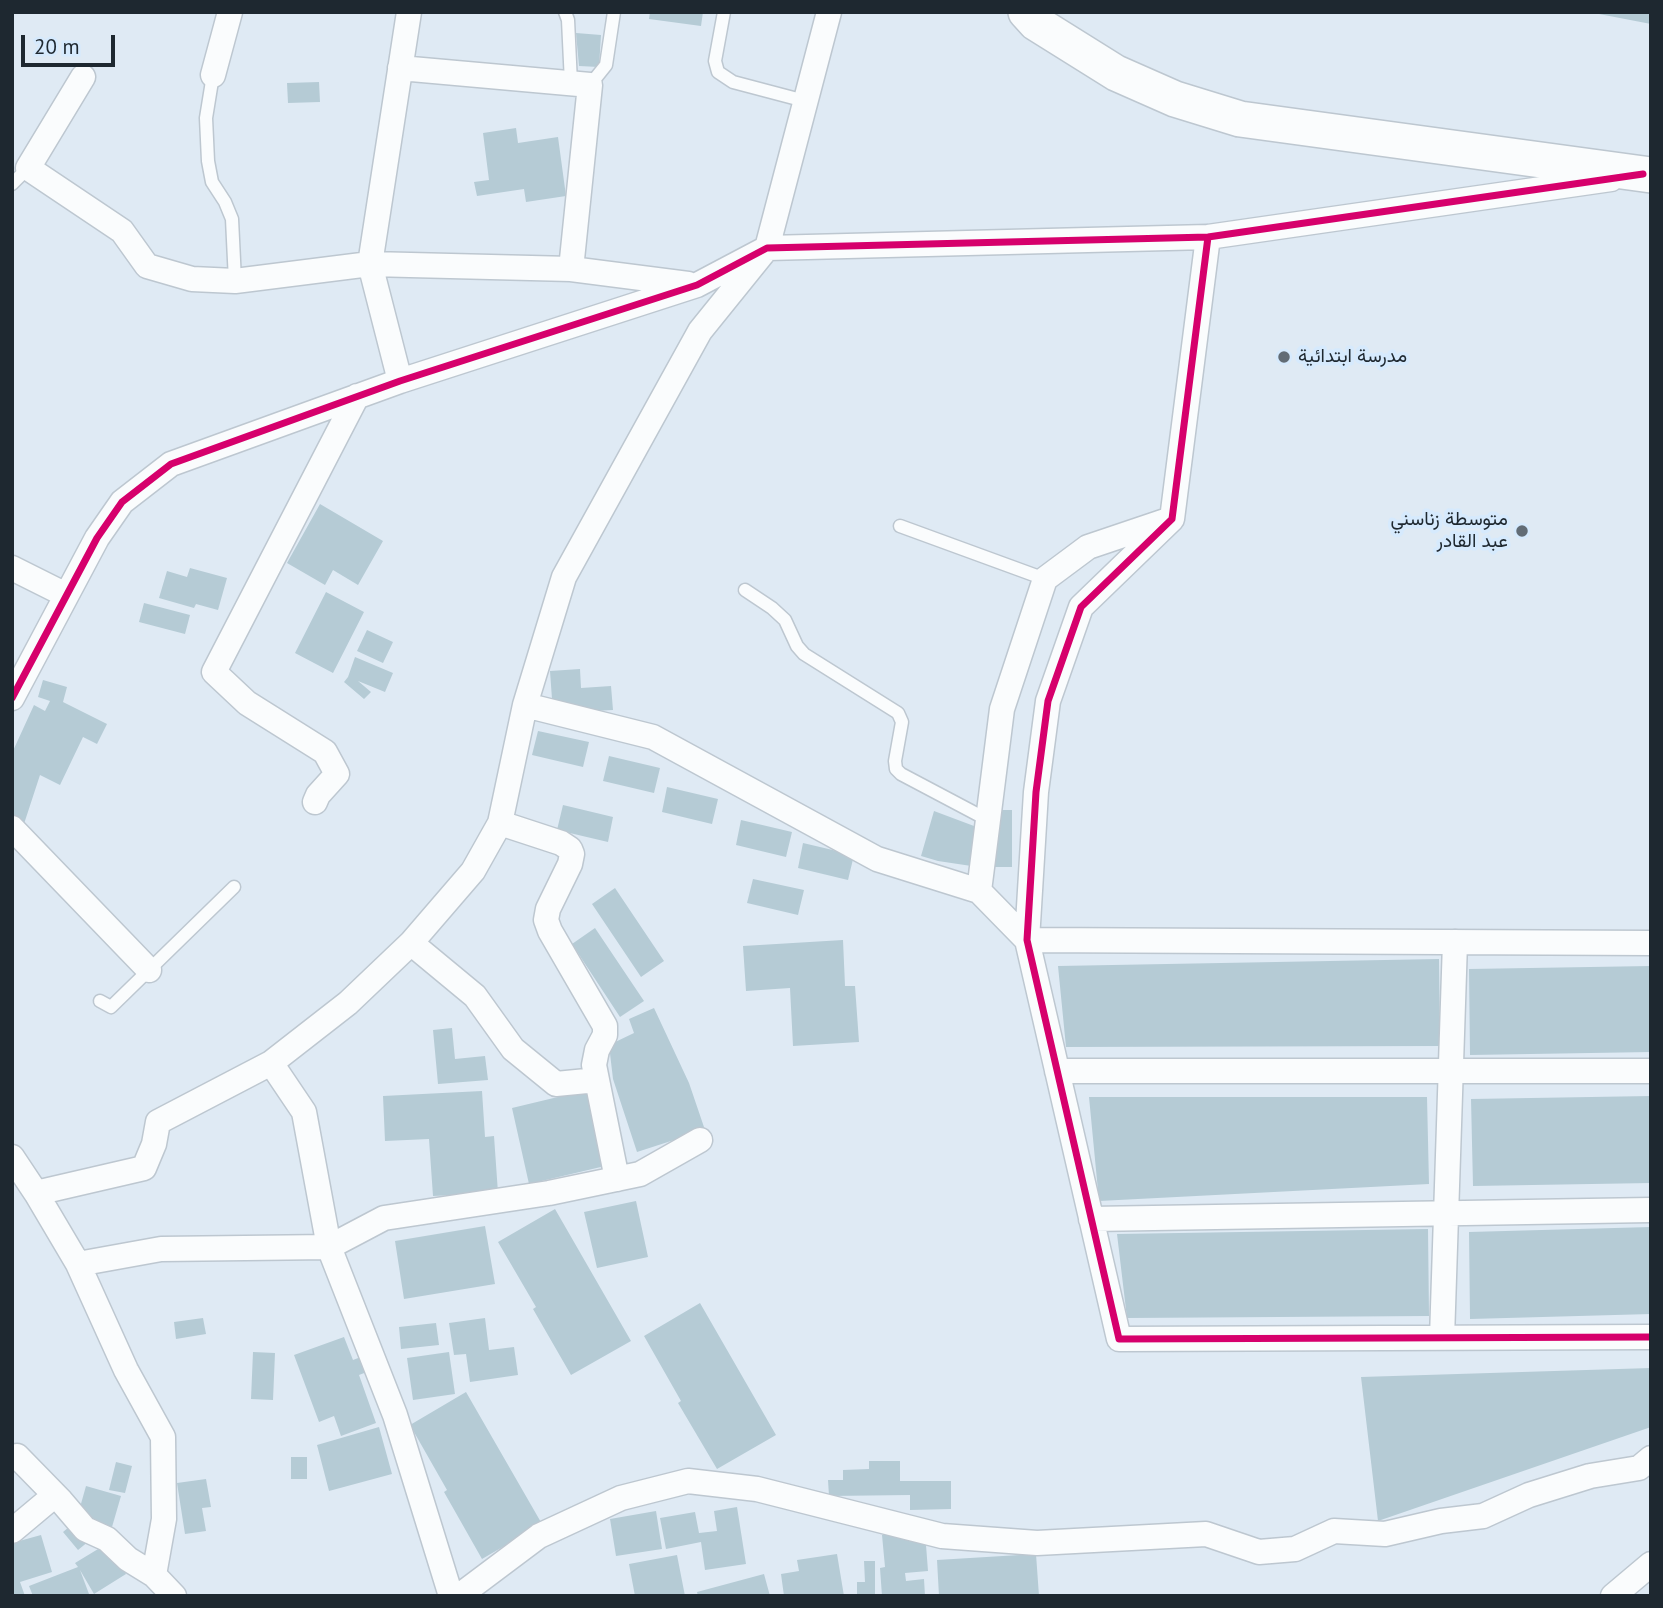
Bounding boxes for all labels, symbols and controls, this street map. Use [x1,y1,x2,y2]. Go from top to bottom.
scale bar [24,21,119,65]
text: 20 m [34,33,80,60]
place label: مدرسة ابتدائية [1298,346,1407,368]
marker: مدرسة ابتدائية [1276,349,1292,365]
place label: متوسطة زناسني عبد القادر [1391,509,1508,553]
marker: متوسطة زناسني عبد القادر [1514,523,1530,539]

